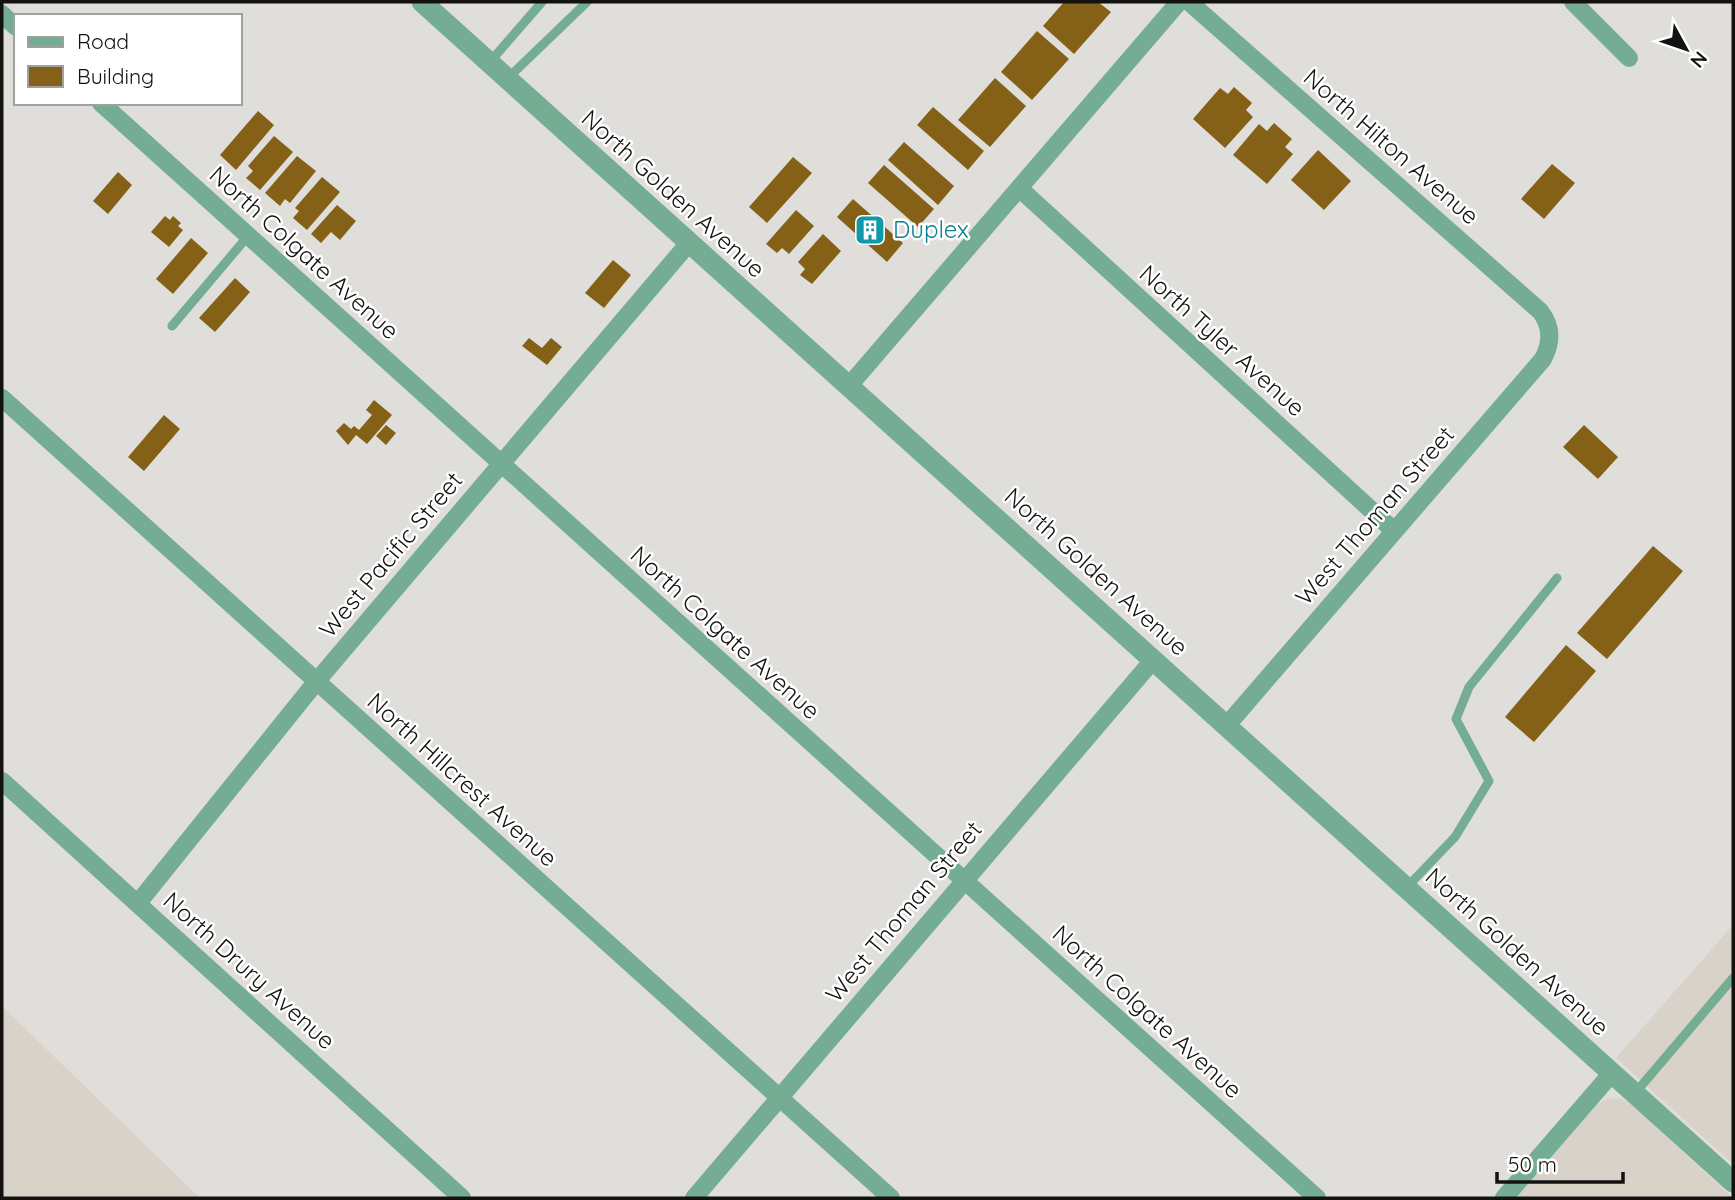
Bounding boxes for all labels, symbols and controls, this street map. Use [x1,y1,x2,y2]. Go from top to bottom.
legend [14,14,242,105]
north arrow [1651,14,1721,84]
text: Road [77,28,129,54]
text: N [1685,47,1713,73]
street label: North Hilton Avenue [1298,62,1485,231]
text: Building [77,63,154,89]
street label: North Golden Avenue [576,103,772,284]
street label: North Colgate Avenue [204,159,406,345]
building icon: Duplex [853,213,887,247]
place label: Duplex [893,214,969,244]
street label: North Tyler Avenue [1134,258,1312,422]
street label: West Thoman Street [1288,420,1460,611]
street label: West Pacific Street [312,465,468,643]
street label: North Golden Avenue [999,481,1195,662]
street label: North Colgate Avenue [625,539,827,725]
street label: North Hillcrest Avenue [361,686,564,873]
street label: West Thoman Street [819,815,988,1008]
street label: North Golden Avenue [1420,861,1616,1042]
street label: North Drury Avenue [157,885,342,1055]
street label: North Colgate Avenue [1047,918,1249,1104]
scale bar [1497,1140,1623,1184]
text: 50 m [1508,1151,1557,1177]

